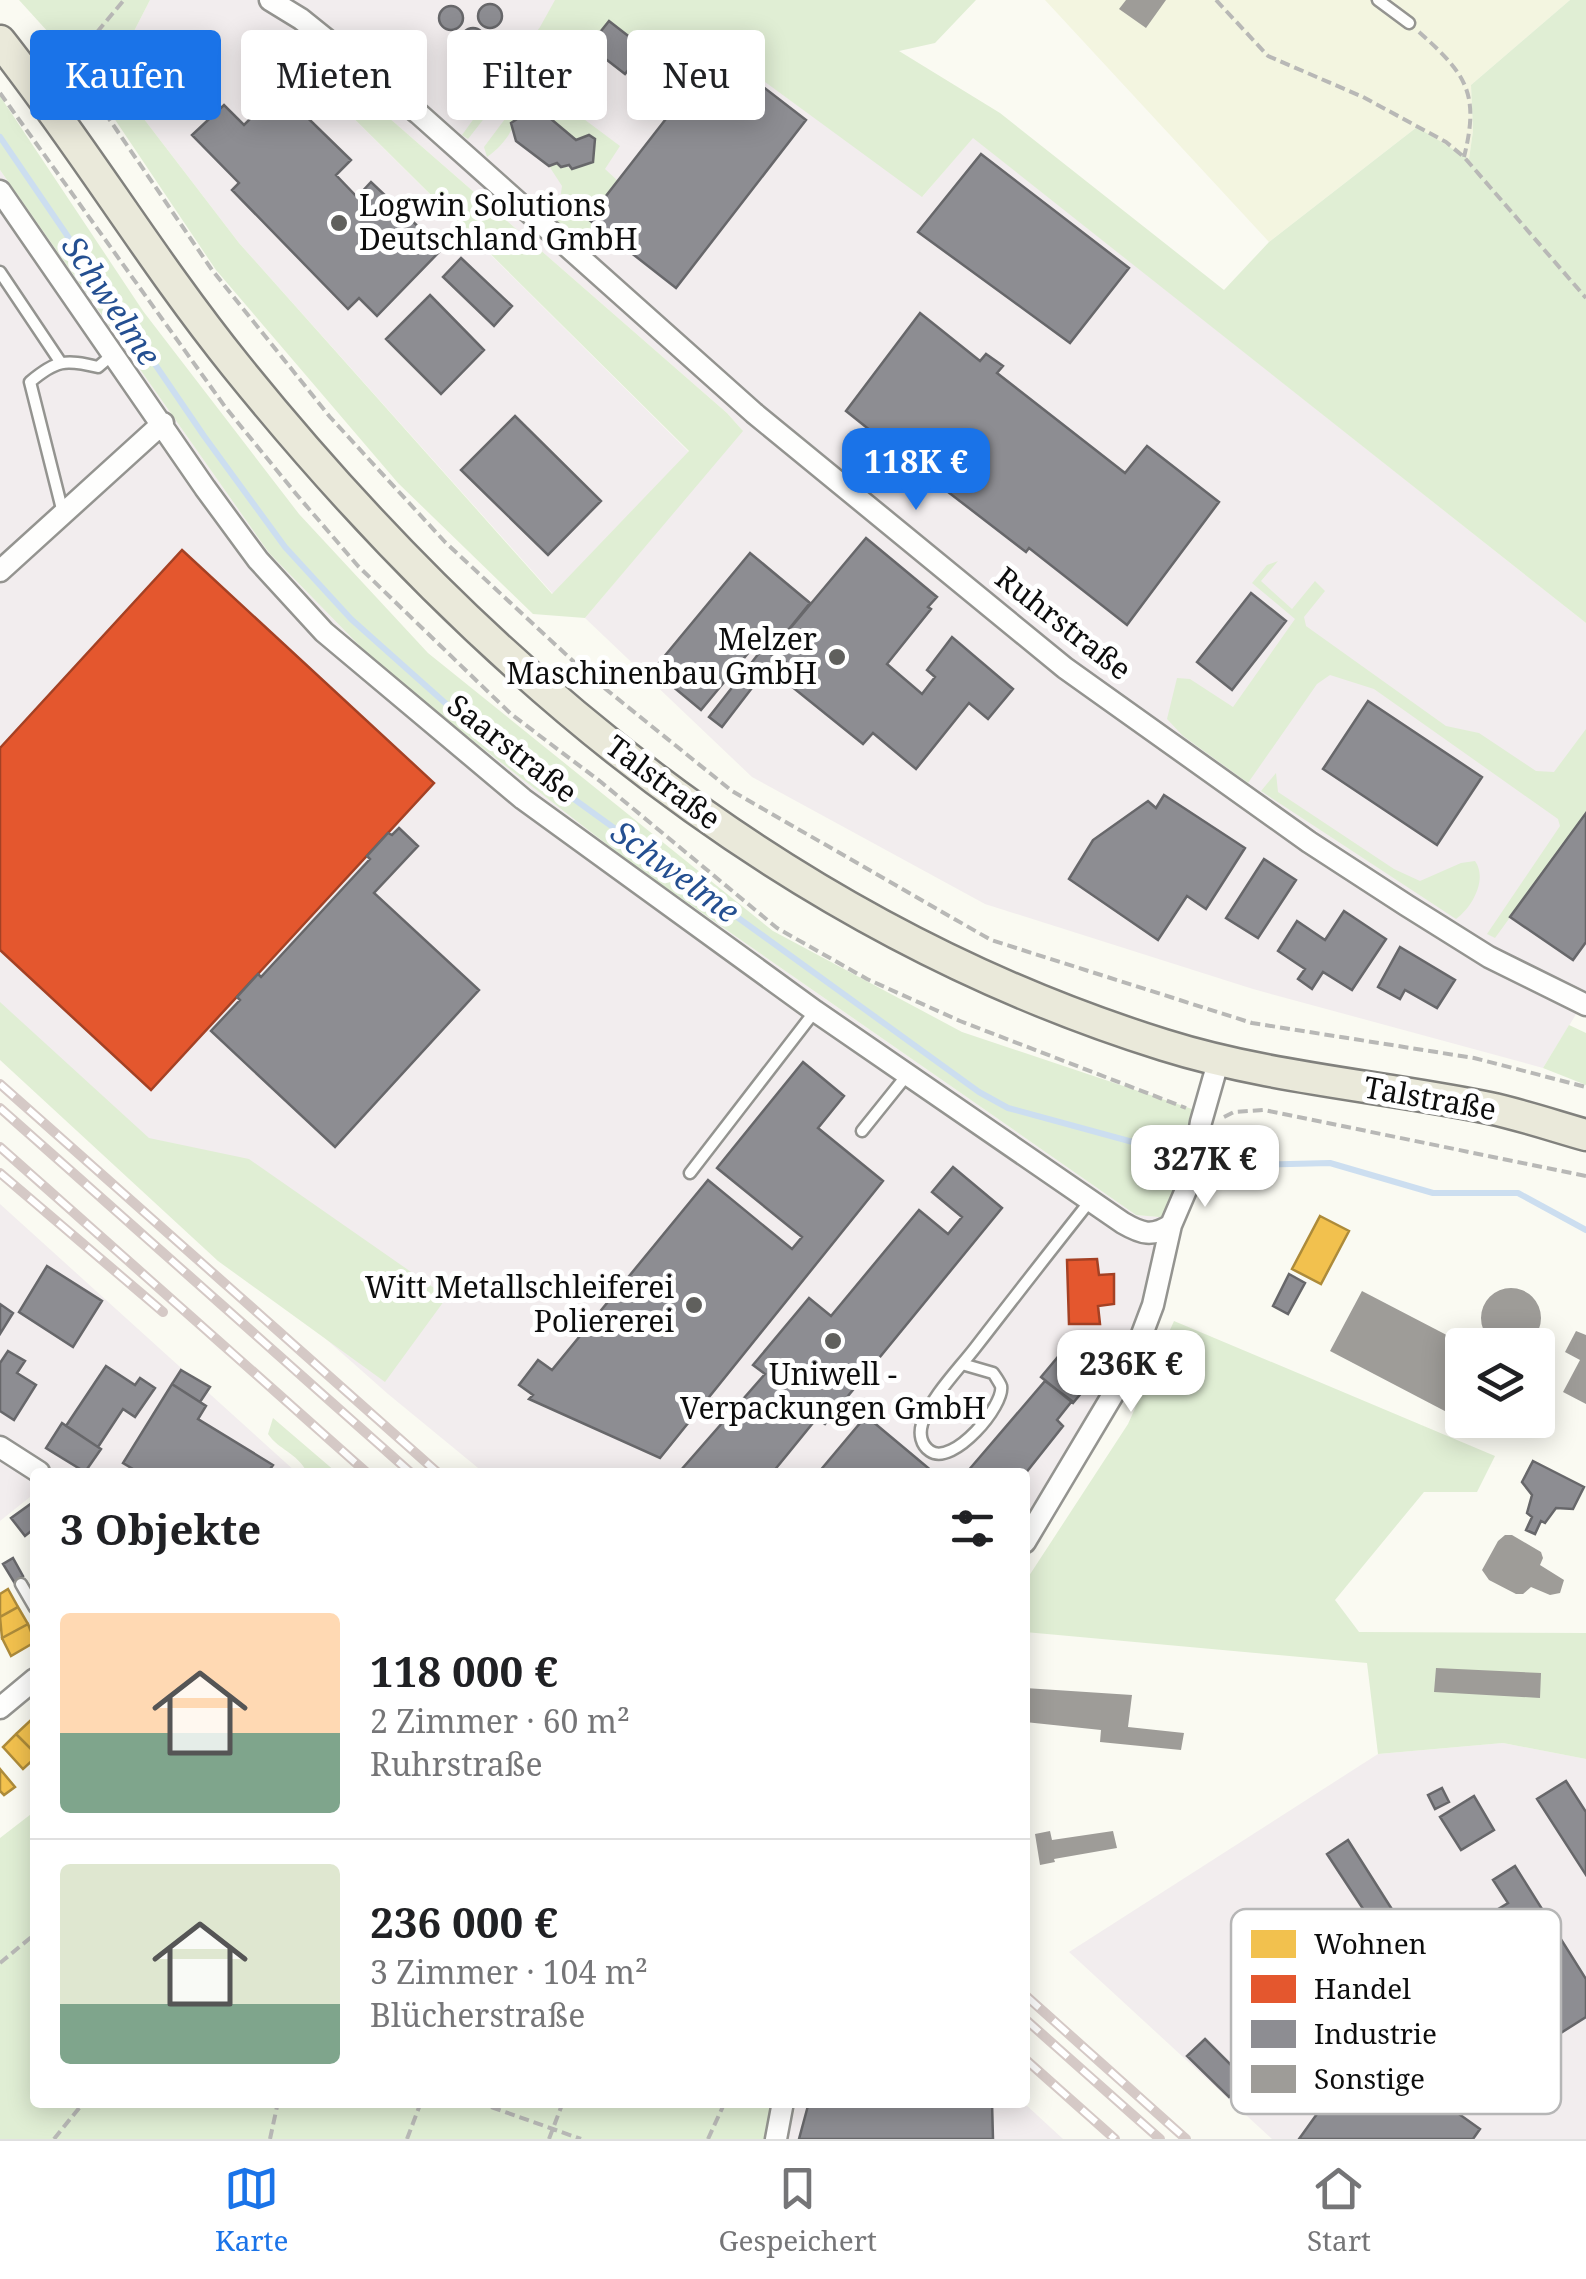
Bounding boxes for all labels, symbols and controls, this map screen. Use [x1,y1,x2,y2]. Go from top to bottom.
chip: Kaufen [30,30,221,120]
chip: Mieten [241,30,427,120]
chip: Filter [447,30,607,120]
chip: Neu [627,30,765,120]
place label: Logwin Solutions Deutschland GmbH [359,184,638,259]
marker: Logwin Solutions Deutschland GmbH [328,212,350,234]
water label: Schwelme [53,227,172,374]
pin: 118K € [835,428,997,513]
text: 118K € [864,439,968,482]
street label: Ruhrstraße [988,557,1140,689]
place label: Melzer Maschinenbau GmbH [506,618,817,693]
marker: Melzer Maschinenbau GmbH [826,646,848,668]
street label: Saarstraße [440,684,586,811]
street label: Talstraße [598,725,730,838]
water label: Schwelme [603,810,749,932]
street label: Talstraße [1361,1066,1500,1129]
pin: 327K € [1124,1125,1286,1210]
text: 327K € [1153,1136,1257,1179]
place label: Witt Metallschleiferei Poliererei [365,1266,674,1341]
marker: Witt Metallschleiferei Poliererei [683,1294,705,1316]
map controls [1445,1328,1555,1438]
button: layers [1445,1328,1555,1438]
marker: Uniwell - Verpackungen GmbH [822,1330,844,1352]
pin: 236K € [1050,1330,1212,1415]
text: 236K € [1079,1341,1183,1384]
place label: Uniwell - Verpackungen GmbH [680,1353,986,1428]
text: 3 Objekte [60,1500,261,1557]
icon: filters [945,1501,1000,1556]
text: 118 000 € [370,1642,558,1699]
icon: home [140,1653,260,1773]
text: 2 Zimmer · 60 m² [370,1699,630,1742]
text: Ruhrstraße [370,1742,543,1785]
text: 236 000 € [370,1893,558,1950]
icon: home [140,1904,260,2024]
legend [1231,1909,1561,2114]
text: Wohnen [1314,1924,1427,1962]
text: 3 Zimmer · 104 m² [370,1950,648,1993]
text: Handel [1314,1969,1411,2007]
text: Blücherstraße [370,1993,585,2036]
text: Industrie [1314,2014,1437,2052]
text: Sonstige [1314,2059,1425,2097]
tab: Karte [215,2161,288,2259]
tab: Gespeichert [719,2161,877,2259]
tab: Start [1307,2161,1371,2259]

